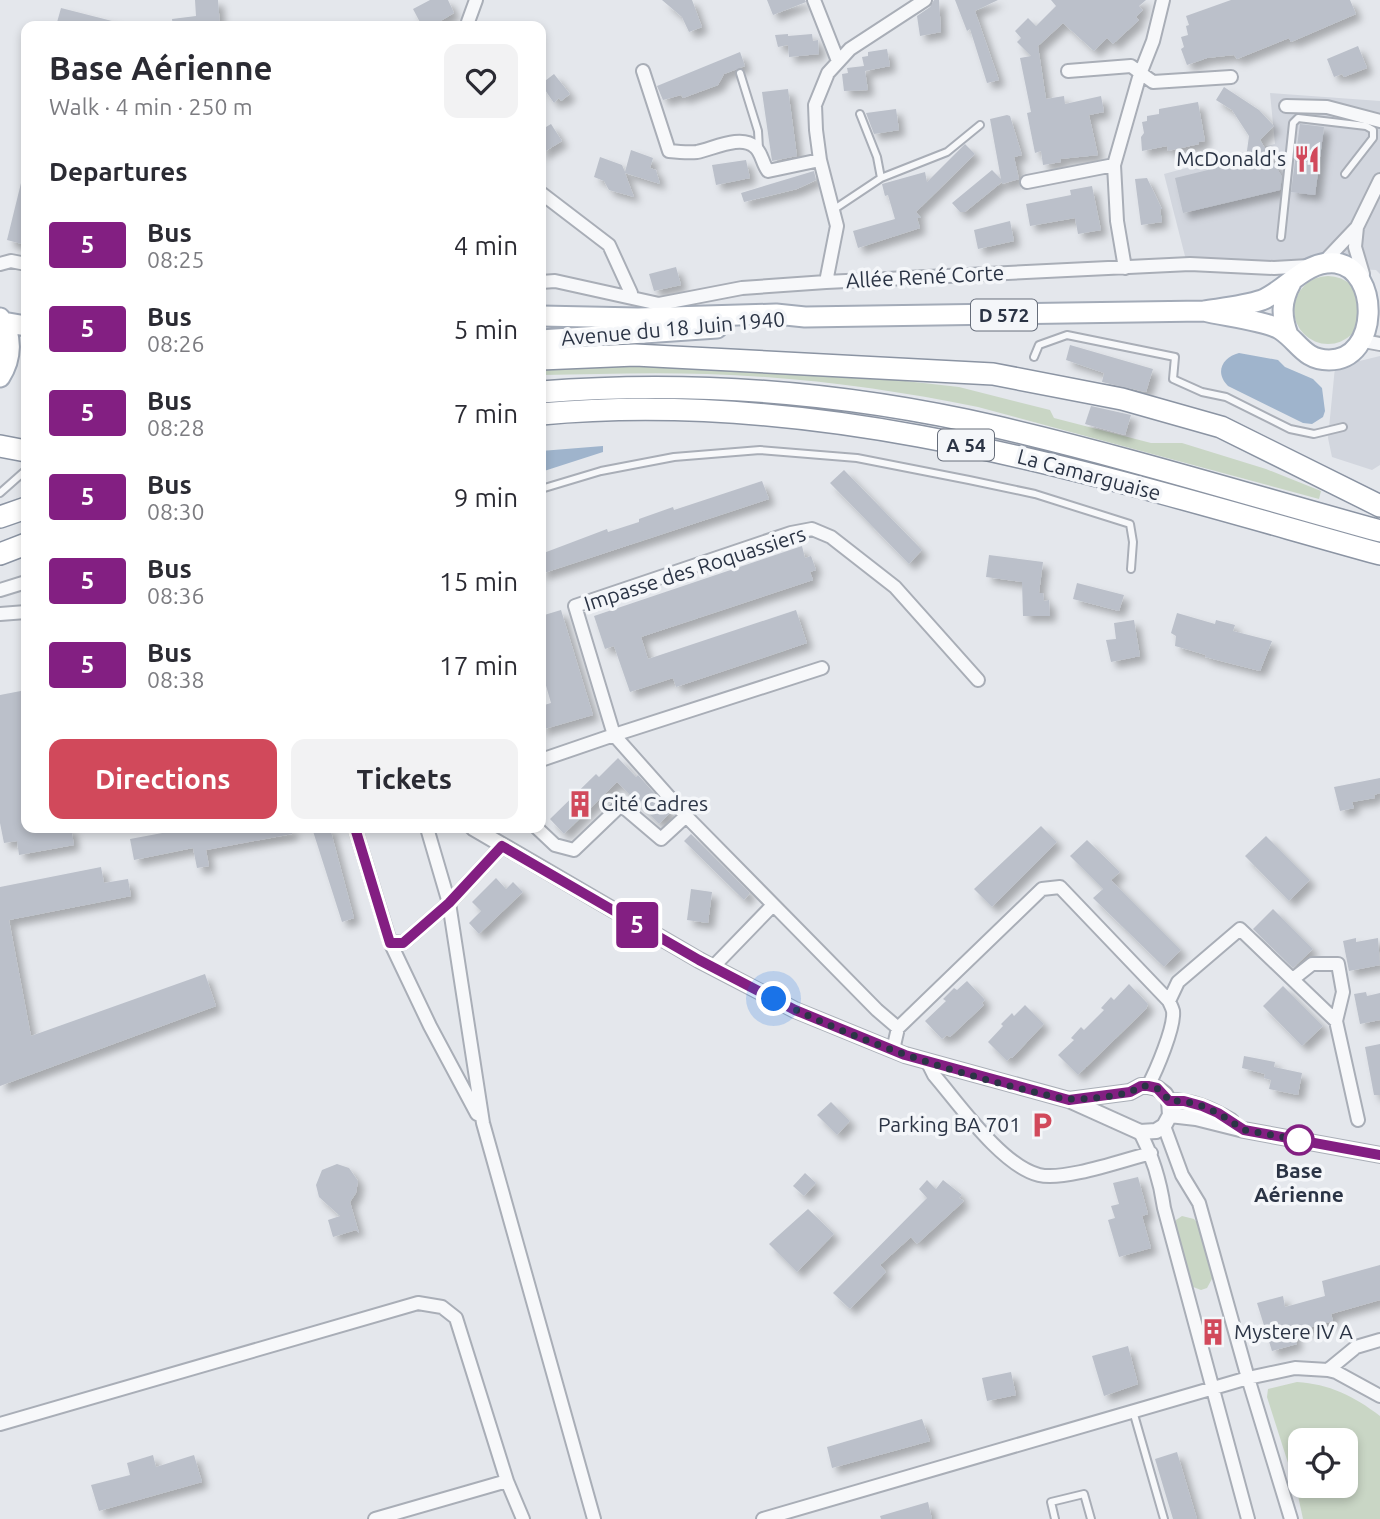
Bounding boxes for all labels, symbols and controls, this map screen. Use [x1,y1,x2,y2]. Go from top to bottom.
button: heart [444,44,518,118]
text: Base Aérienne [49,49,273,86]
text: Walk · 4 min · 250 m [49,94,253,119]
restaurant icon: McDonald's [1292,144,1322,174]
place label: McDonald's [1176,146,1286,170]
text: Departures [49,157,187,186]
text: Bus [147,218,192,247]
text: 5 [81,231,94,258]
text: 4 min [454,231,518,260]
text: 08:25 [147,247,205,272]
street label: Allée René Corte [845,260,1005,292]
road number: D 572 [971,300,1037,330]
text: Bus [147,302,192,331]
street label: Avenue du 18 Juin 1940 [560,306,786,350]
text: 5 [81,315,94,342]
text: 5 min [454,315,518,344]
text: 08:26 [147,331,205,356]
text: Bus [147,386,192,415]
text: 5 [81,399,94,426]
text: 7 min [454,399,518,428]
text: 08:28 [147,415,205,440]
road number: A 54 [938,430,994,460]
street label: La Camarguaise [1015,443,1164,505]
text: Bus [147,470,192,499]
text: 5 [81,483,94,510]
text: 9 min [454,483,518,512]
text: 08:30 [147,499,205,524]
street label: Impasse des Roquassiers [581,521,808,615]
text: Bus [147,554,192,583]
text: 5 [81,567,94,594]
text: 15 min [439,567,518,596]
text: 08:36 [147,583,205,608]
text: Bus [147,638,192,667]
text: 5 [81,651,94,678]
text: 17 min [439,651,518,680]
text: 08:38 [147,667,205,692]
button: Directions [49,739,277,819]
button: Tickets [291,739,518,819]
building icon: Cité Cadres [565,789,595,819]
place label: Cité Cadres [601,791,708,815]
line badge: 5 [614,902,660,948]
text: 5 [630,911,644,938]
your location [756,981,791,1016]
parking icon: Parking BA 701 [1027,1110,1057,1140]
place label: Parking BA 701 [878,1112,1021,1136]
marker: Base Aérienne [1284,1125,1314,1155]
place label: Base Aérienne [1254,1158,1344,1206]
building icon: Mystere IV A [1198,1317,1228,1347]
place label: Mystere IV A [1234,1319,1353,1343]
map controls [1288,1428,1358,1498]
button: locate [1288,1428,1358,1498]

